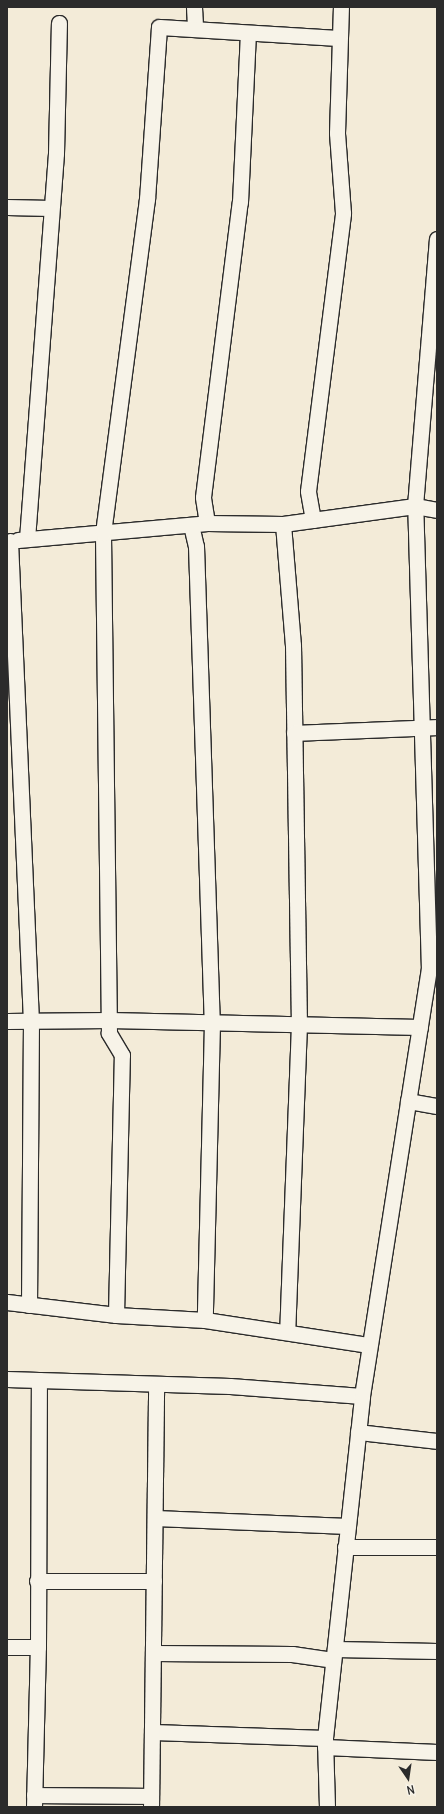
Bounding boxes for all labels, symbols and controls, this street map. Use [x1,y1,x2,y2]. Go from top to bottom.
north arrow [388,1758,428,1798]
text: N [405,1782,416,1797]

